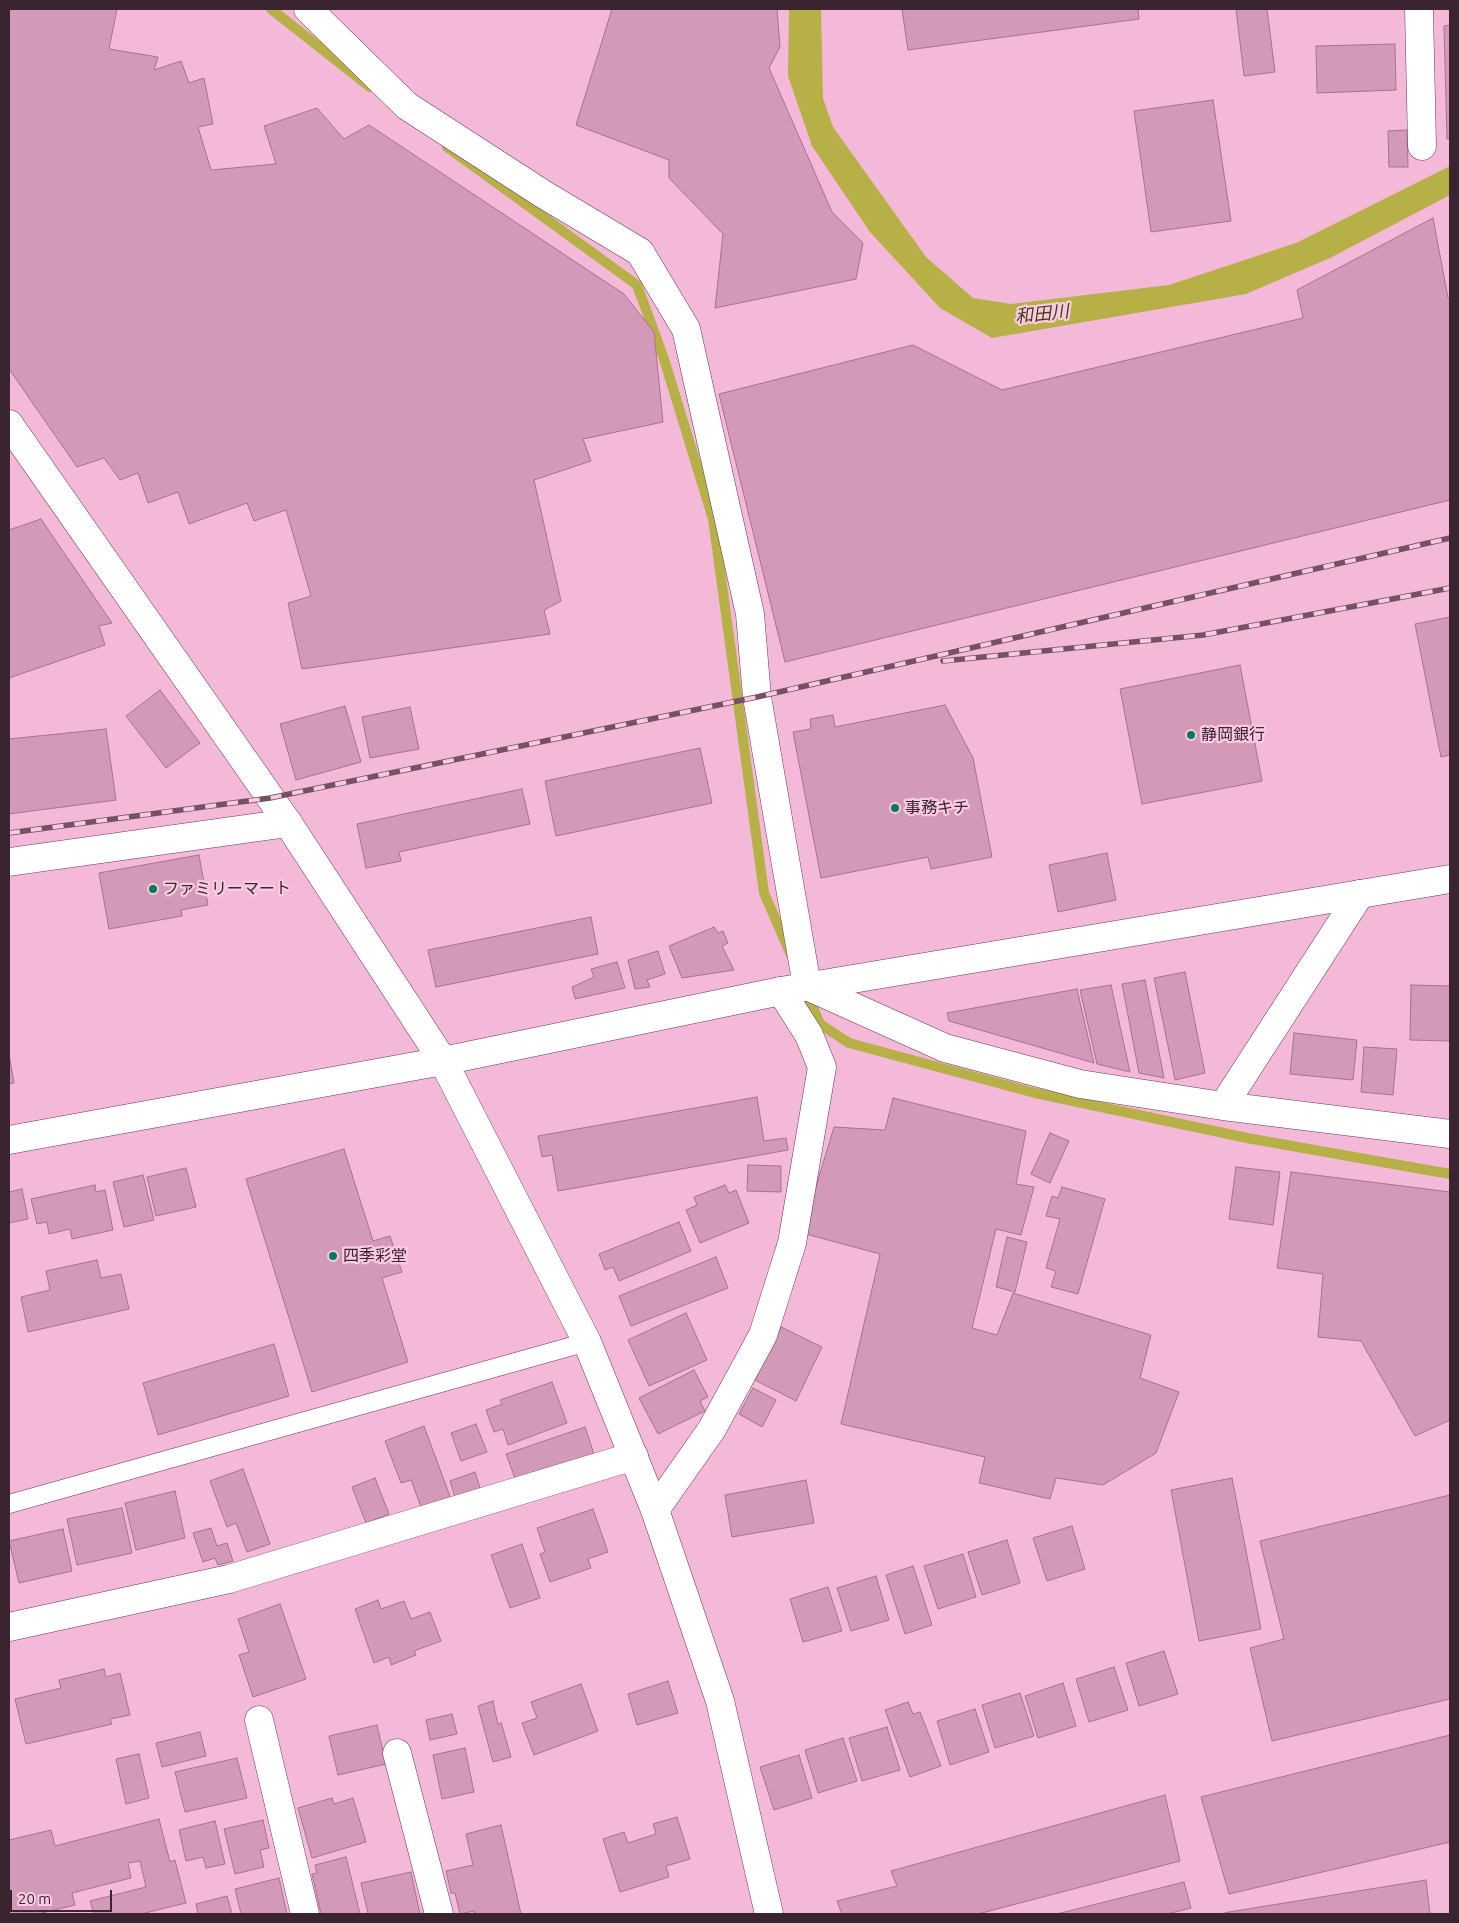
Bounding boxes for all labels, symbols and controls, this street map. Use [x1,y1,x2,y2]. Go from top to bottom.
water label: 和田川 [1014,300,1070,328]
place label: 静岡銀行 [1201,725,1265,745]
marker: 静岡銀行 [1185,729,1197,741]
place label: 事務キチ [905,798,969,818]
marker: 事務キチ [889,802,901,814]
place label: ファミリーマート [163,879,291,899]
marker: ファミリーマート [147,883,159,895]
place label: 四季彩堂 [343,1246,407,1266]
marker: 四季彩堂 [327,1250,339,1262]
scale bar [12,1880,115,1912]
text: 20 m [18,1890,51,1907]

